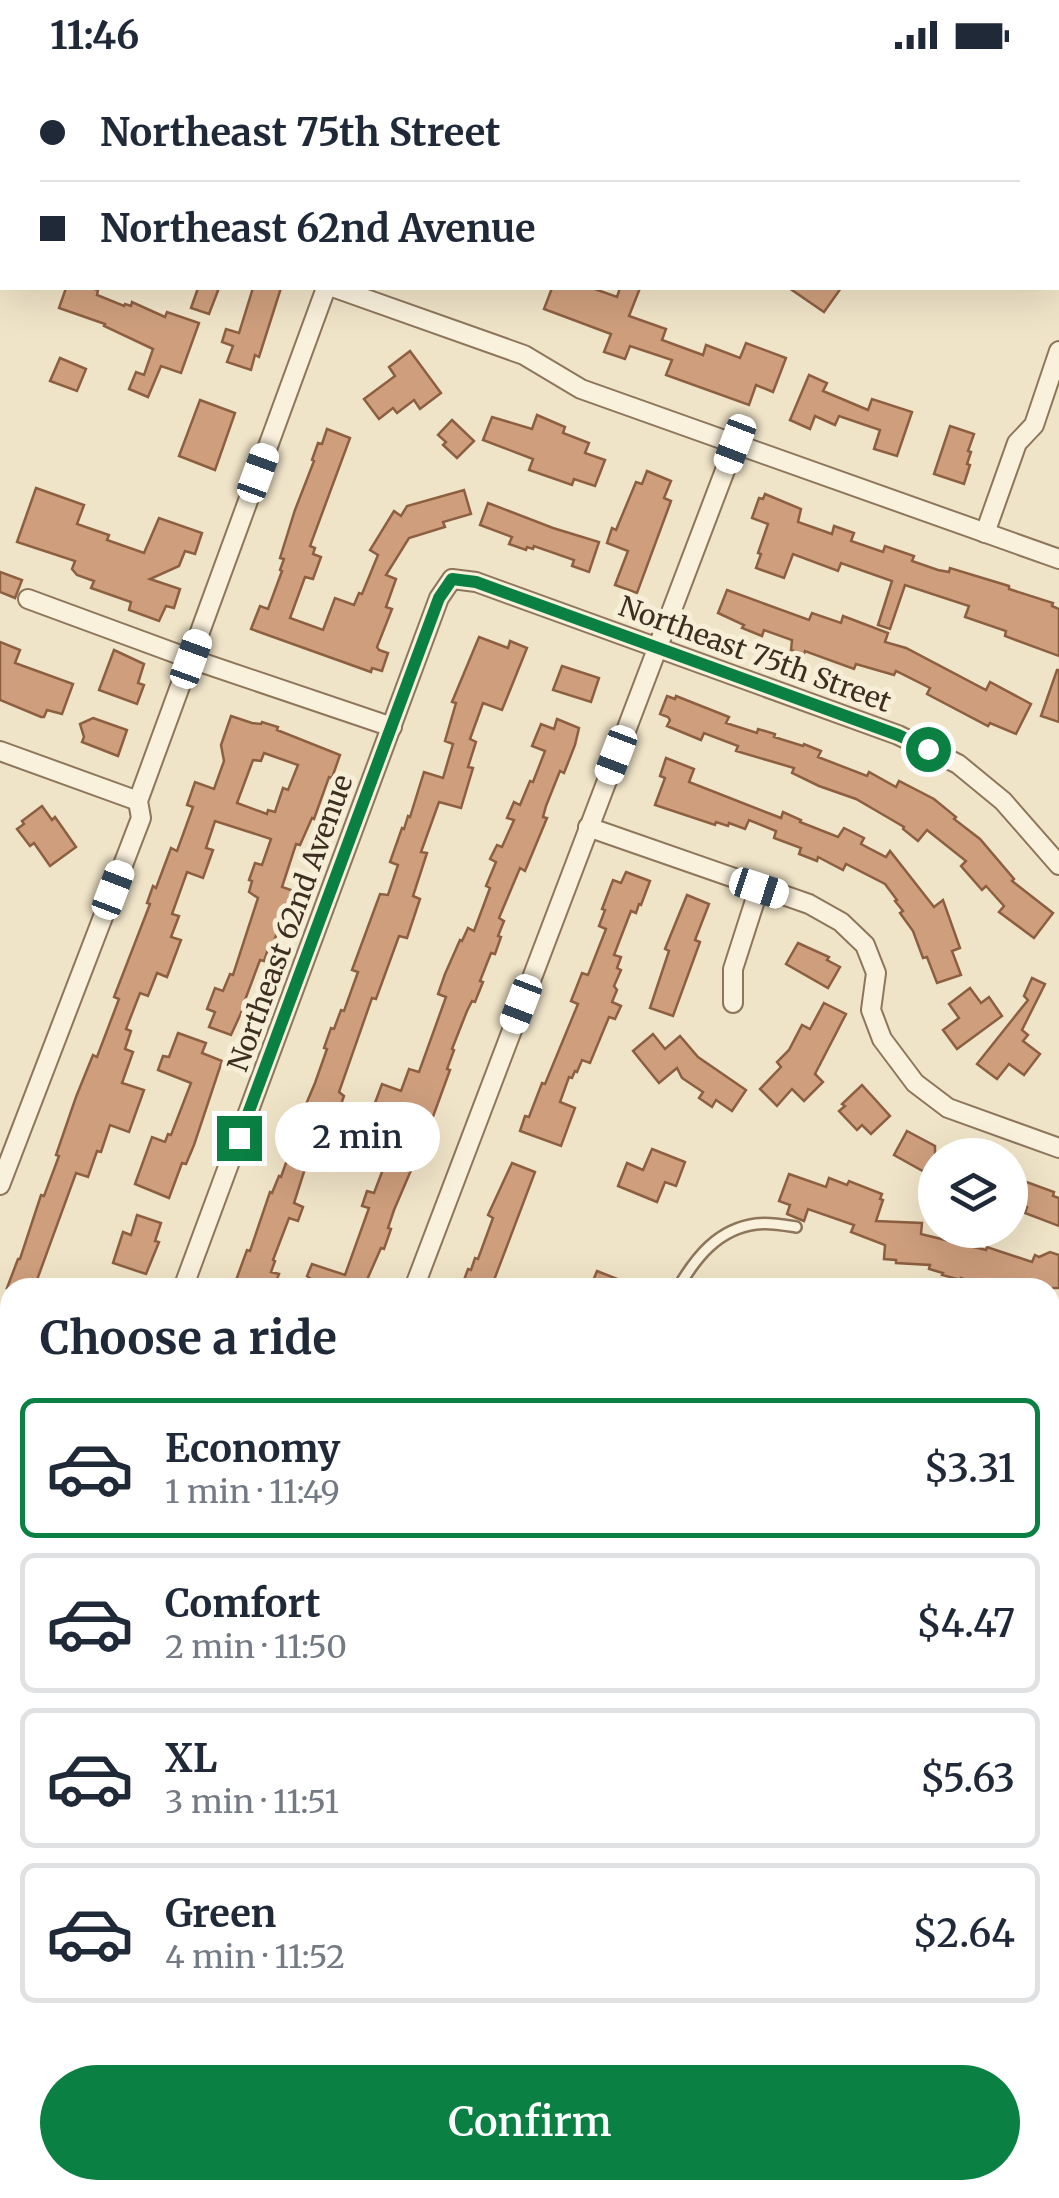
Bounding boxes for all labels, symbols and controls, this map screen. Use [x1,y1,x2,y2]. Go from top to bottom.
text: 11:46 [50,12,139,59]
text: Northeast 75th Street [100,109,501,156]
text: Northeast 62nd Avenue [100,205,536,252]
car [710,411,760,477]
car [234,440,282,506]
street label: Northeast 75th Street [614,588,896,720]
car [167,626,215,692]
car [591,722,641,788]
route start [906,727,951,772]
street label: Northeast 62nd Avenue [220,770,360,1076]
car [88,857,138,923]
car [726,864,792,912]
car [496,971,546,1037]
callout: 2 min [274,1103,439,1173]
route end [217,1116,262,1161]
text: 2 min [312,1117,403,1157]
map controls [918,1138,1028,1248]
button: layers [918,1138,1028,1248]
text: Choose a ride [40,1310,337,1366]
icon: car [45,1423,135,1513]
text: Economy [165,1425,340,1472]
text: $3.31 [924,1445,1015,1492]
text: 1 min · 11:49 [165,1472,340,1512]
icon: car [45,1578,135,1668]
text: Comfort [165,1580,321,1627]
text: $4.47 [916,1600,1015,1647]
text: 2 min · 11:50 [165,1627,347,1667]
icon: car [45,1733,135,1823]
text: XL [165,1735,217,1782]
text: $5.63 [920,1755,1015,1802]
text: 3 min · 11:51 [165,1782,339,1822]
icon: car [45,1888,135,1978]
text: Green [165,1890,276,1937]
text: $2.64 [912,1910,1015,1957]
text: 4 min · 11:52 [165,1937,345,1977]
button: Confirm [40,2065,1020,2180]

